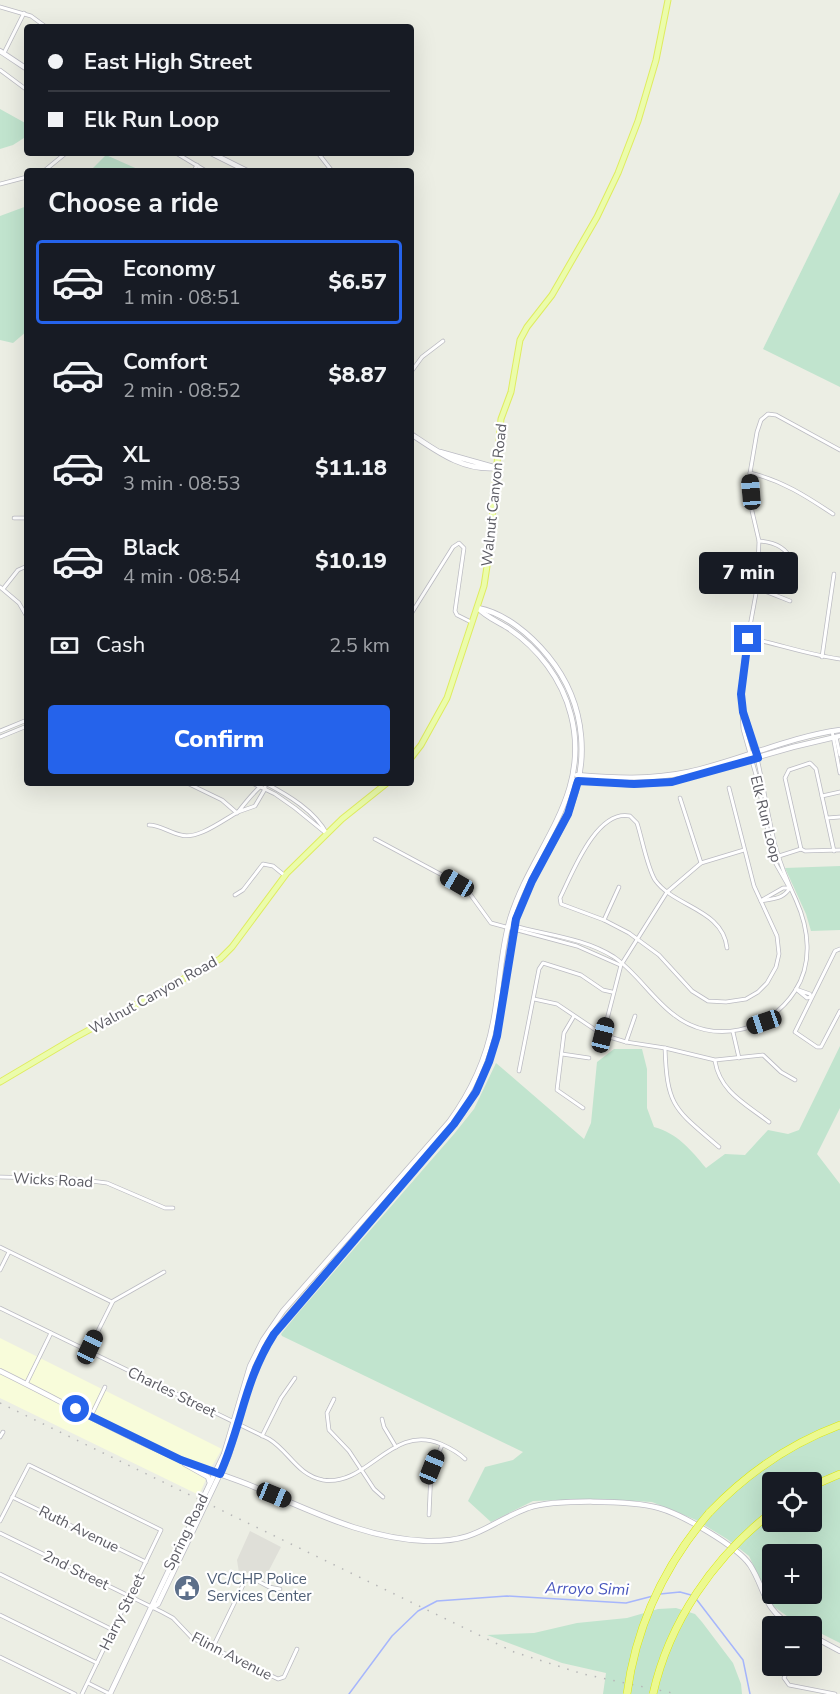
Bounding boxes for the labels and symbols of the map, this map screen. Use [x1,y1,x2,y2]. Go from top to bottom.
street label: Walnut Canyon Road [477,423,511,567]
car [740,473,762,511]
callout: 7 min [698,552,798,594]
route end [734,625,761,652]
street label: Elk Run Loop [746,773,787,865]
car [437,866,477,900]
street label: Walnut Canyon Road [85,951,221,1039]
car [744,1008,784,1036]
car [590,1015,616,1055]
street label: Wicks Road [12,1168,94,1192]
car [74,1327,106,1367]
street label: Charles Street [124,1362,220,1422]
route start [62,1395,89,1422]
car [417,1447,447,1487]
car [254,1480,294,1510]
street label: Spring Road [159,1490,213,1574]
street label: Ruth Avenue [35,1501,123,1557]
street label: 2nd Street [40,1545,113,1595]
place label: VC/CHP Police Services Center [206,1569,312,1606]
street label: Harry Street [95,1570,150,1654]
public building icon: VC/CHP Police Services Center [172,1573,202,1603]
water label: Arroyo Simi [544,1577,629,1601]
street label: Flinn Avenue [188,1627,276,1685]

